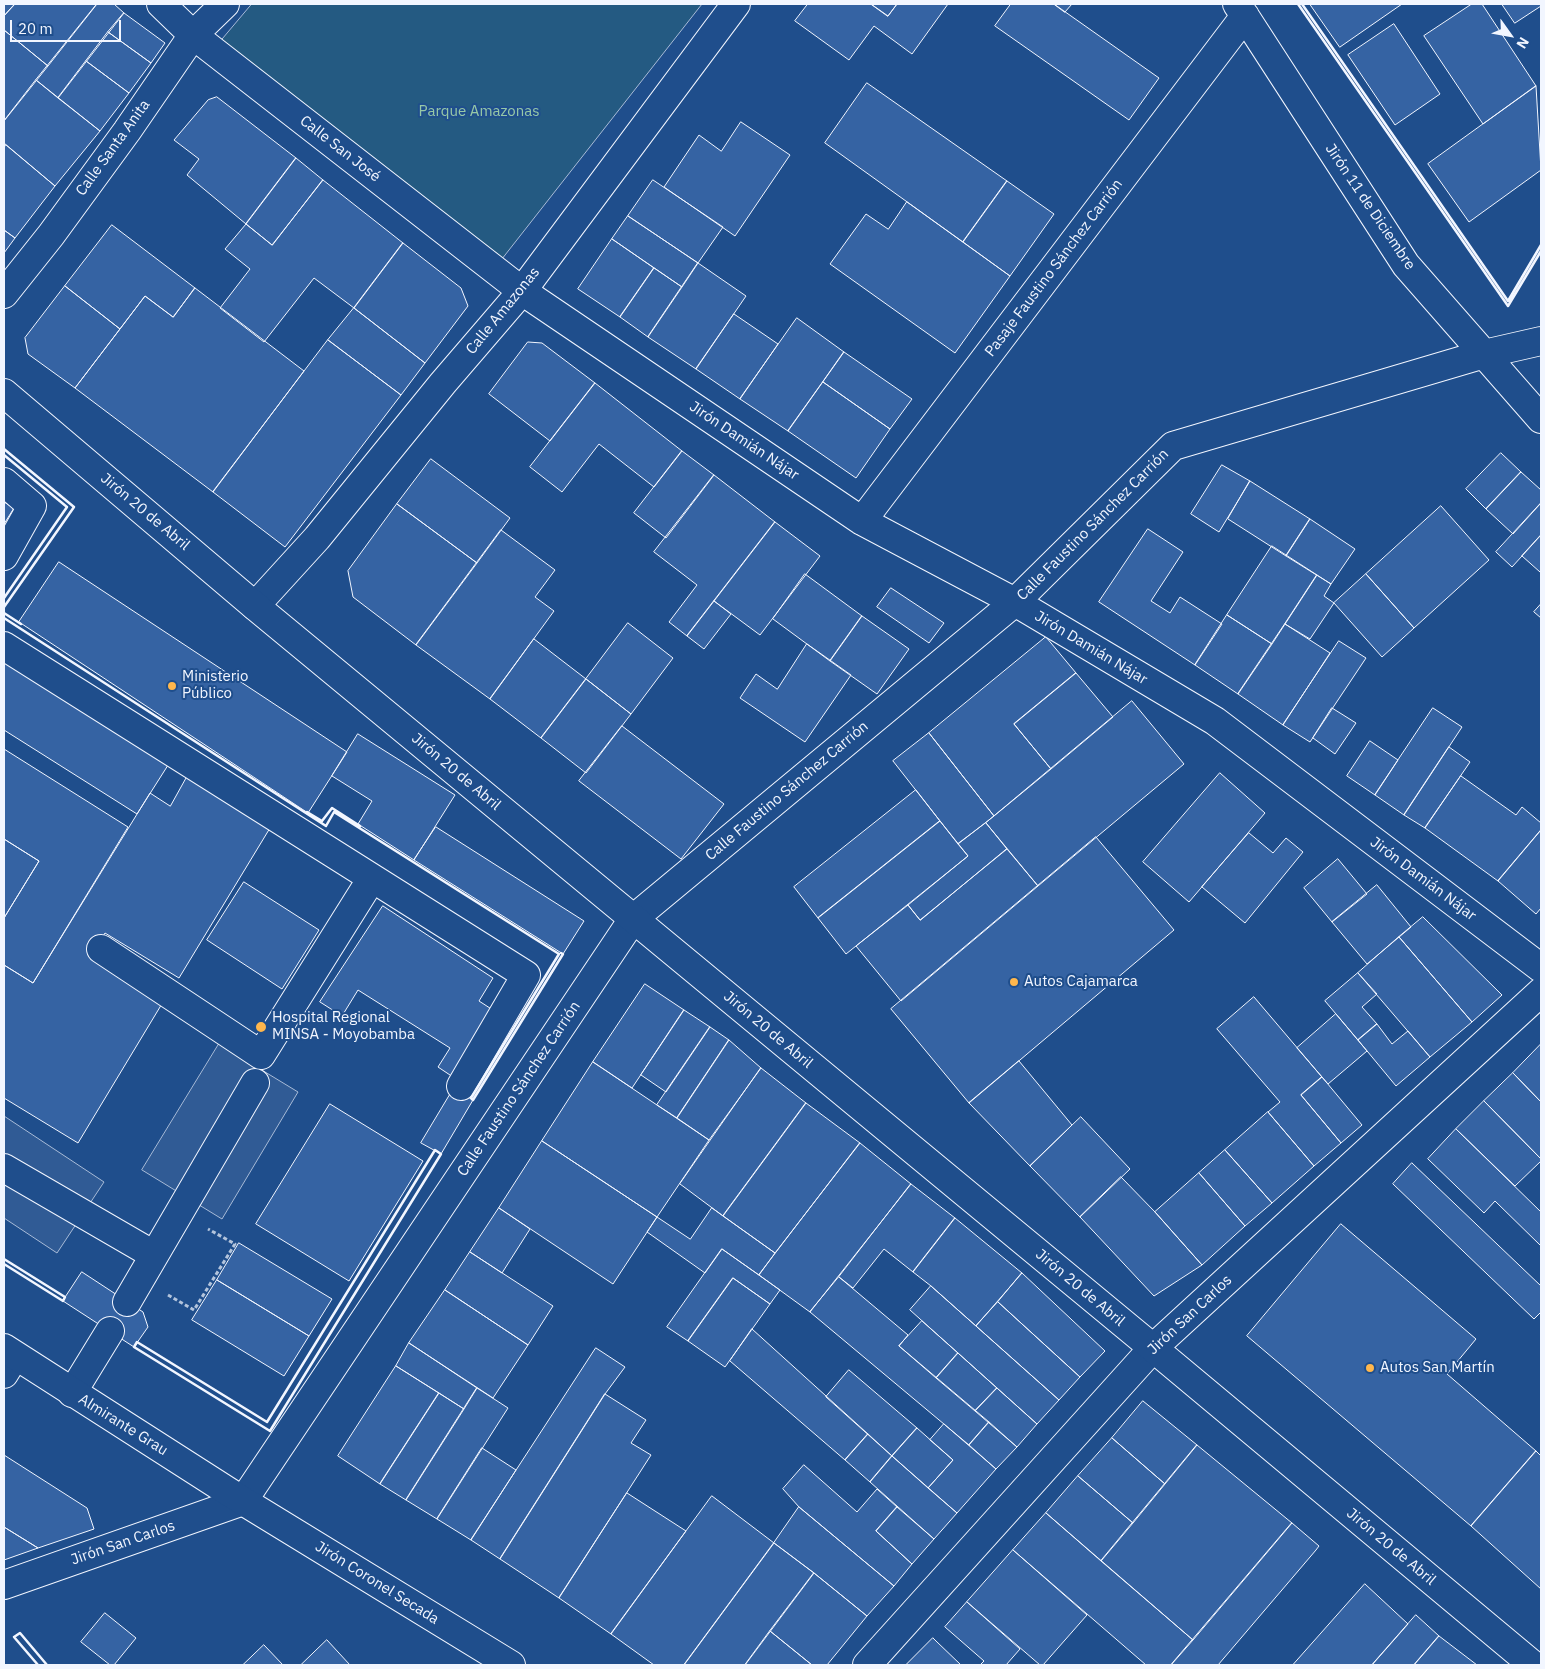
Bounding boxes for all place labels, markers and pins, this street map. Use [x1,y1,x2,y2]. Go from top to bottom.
place label: Ministerio Público [182,668,248,703]
marker: Ministerio Público [166,680,178,692]
place label: Autos Cajamarca [1024,973,1138,991]
marker: Autos Cajamarca [1008,976,1020,988]
place label: Hospital Regional MINSA - Moyobamba [272,1009,415,1044]
marker: Hospital Regional MINSA - Moyobamba [254,1020,268,1034]
place label: Autos San Martín [1380,1359,1495,1377]
marker: Autos San Martín [1364,1362,1376,1374]

